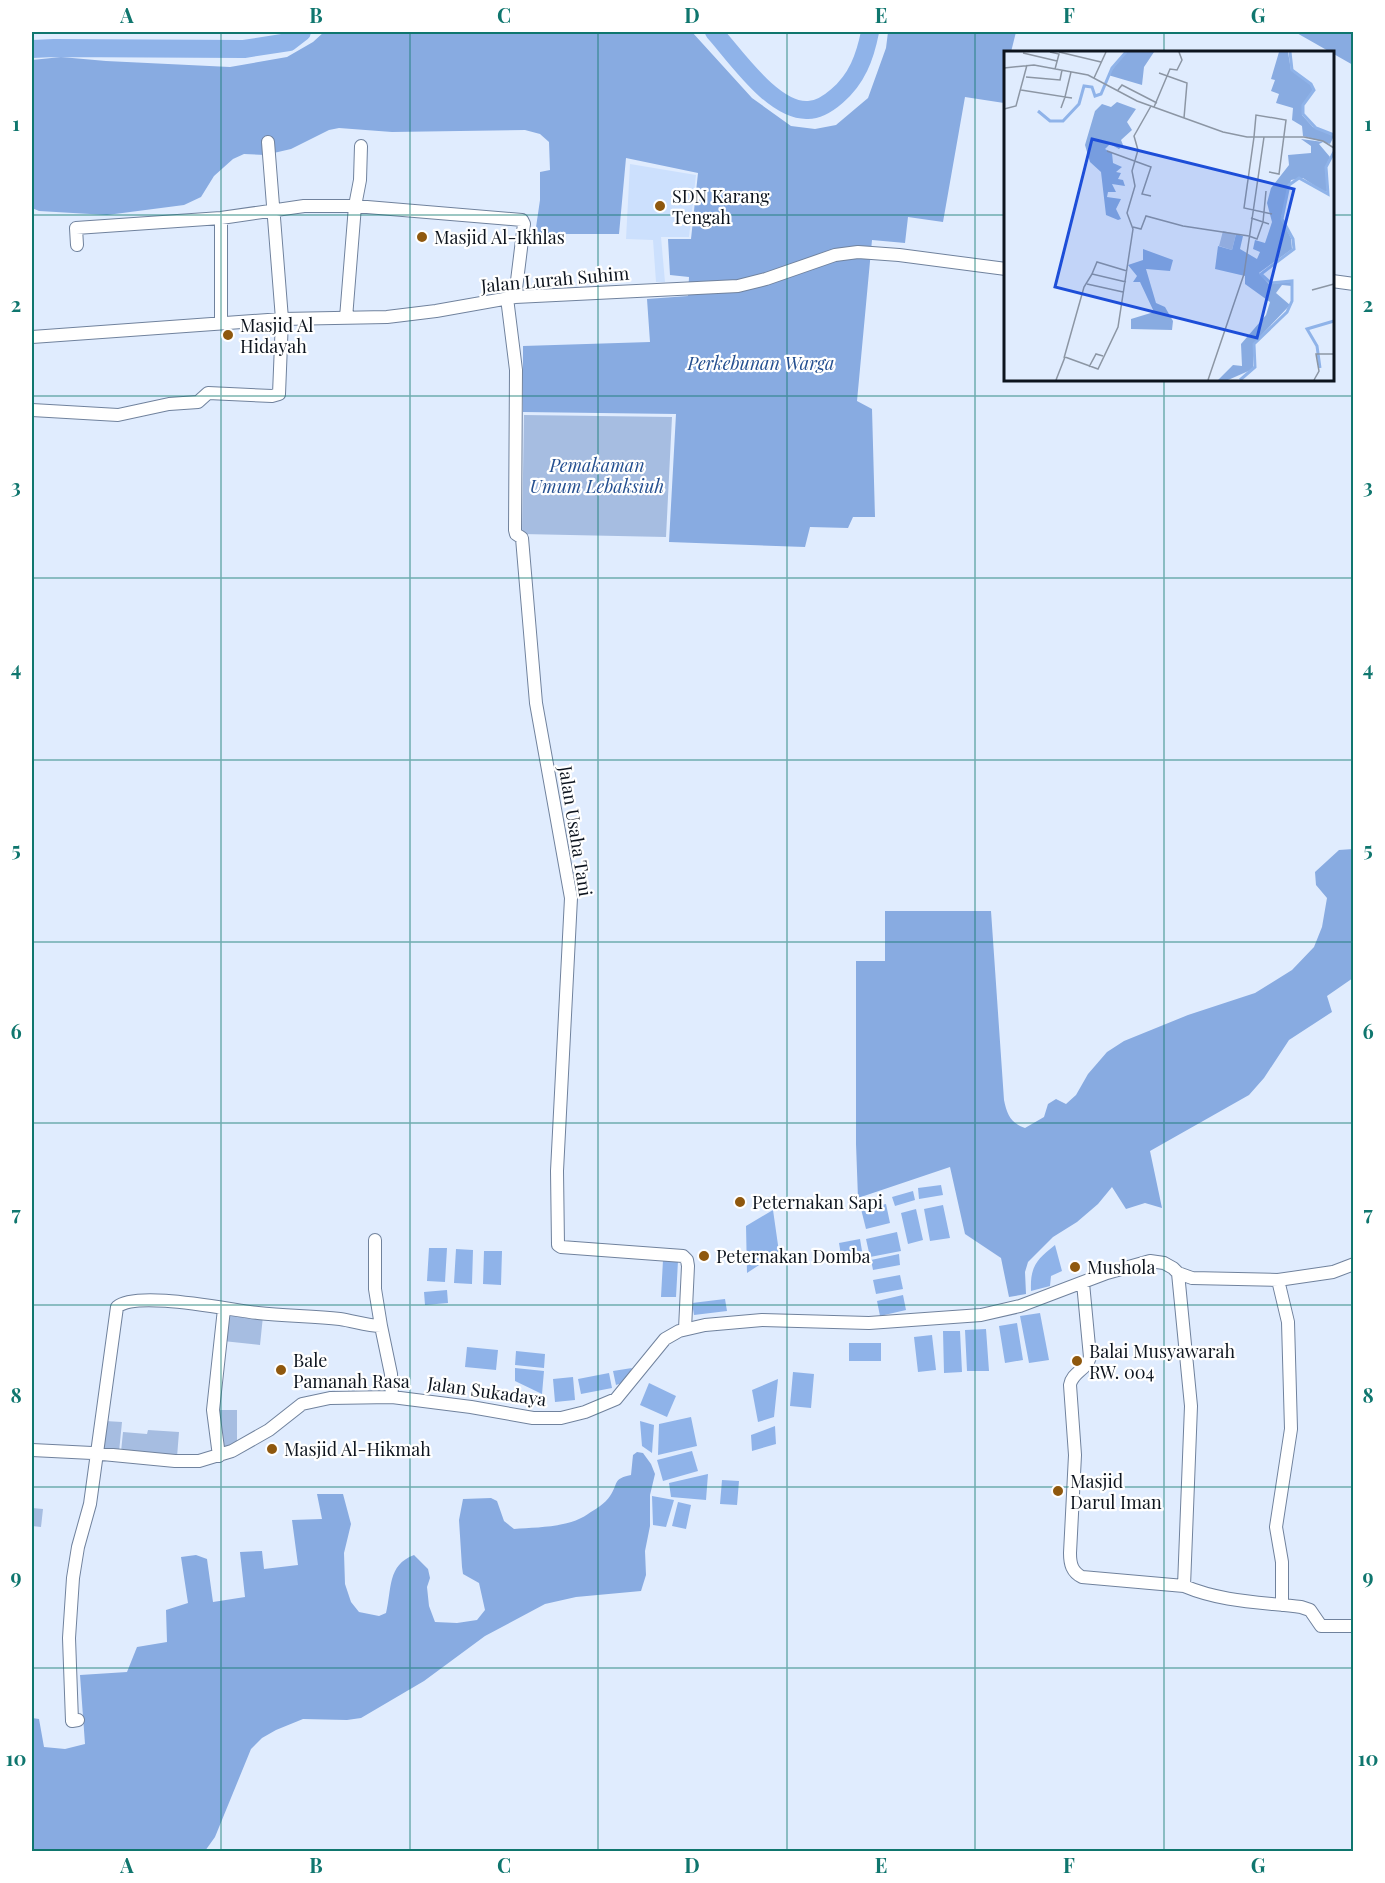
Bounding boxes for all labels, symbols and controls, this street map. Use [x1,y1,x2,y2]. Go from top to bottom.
text: A [119,1,134,28]
text: B [309,1,323,28]
text: C [497,1,511,28]
text: D [684,1,700,28]
text: E [875,1,887,28]
text: F [1063,1,1075,28]
text: G [1251,1,1266,28]
inset map [1004,51,1334,381]
text: 1 [12,109,20,136]
text: 1 [1364,109,1372,136]
place label: SDN Karang Tengah [672,184,770,229]
marker: SDN Karang Tengah [653,199,667,213]
place label: Masjid Al-Ikhlas [434,225,565,249]
marker: Masjid Al-Ikhlas [415,230,429,244]
street label: Jalan Lurah Suhim [479,261,630,298]
text: 2 [11,290,21,317]
text: 2 [1363,290,1373,317]
place label: Masjid Al Hidayah [240,313,314,358]
marker: Masjid Al Hidayah [221,328,235,342]
park label: Perkebunan Warga [687,351,834,375]
park label: Pemakaman Umum Lebaksiuh [530,453,664,498]
text: 3 [11,472,21,499]
text: 3 [1363,472,1373,499]
text: 4 [11,654,21,681]
text: 4 [1363,654,1373,681]
street label: Jalan Usaha Tani [554,763,598,898]
text: 5 [11,835,21,862]
text: 5 [1363,835,1373,862]
text: 6 [10,1017,22,1044]
text: 6 [1362,1017,1374,1044]
place label: Peternakan Sapi [752,1190,883,1214]
marker: Peternakan Sapi [733,1195,747,1209]
text: 7 [11,1199,21,1226]
text: 7 [1363,1199,1373,1226]
place label: Peternakan Domba [716,1244,871,1268]
marker: Peternakan Domba [697,1249,711,1263]
place label: Mushola [1087,1255,1155,1279]
marker: Mushola [1068,1260,1082,1274]
place label: Balai Musyawarah RW. 004 [1089,1339,1236,1384]
place label: Bale Pamanah Rasa [293,1348,410,1393]
marker: Balai Musyawarah RW. 004 [1070,1354,1084,1368]
marker: Bale Pamanah Rasa [274,1363,288,1377]
street label: Jalan Sukadaya [425,1371,548,1411]
text: 8 [10,1381,22,1408]
text: 8 [1362,1381,1374,1408]
place label: Masjid Al-Hikmah [284,1437,431,1461]
marker: Masjid Al-Hikmah [265,1442,279,1456]
place label: Masjid Darul Iman [1070,1469,1162,1514]
marker: Masjid Darul Iman [1051,1484,1065,1498]
text: 9 [10,1562,22,1589]
text: 9 [1362,1562,1374,1589]
text: 10 [6,1744,26,1771]
text: 10 [1358,1744,1378,1771]
text: A [119,1851,134,1878]
text: B [309,1851,323,1878]
text: C [497,1851,511,1878]
text: D [684,1851,700,1878]
text: E [875,1851,887,1878]
text: F [1063,1851,1075,1878]
text: G [1251,1851,1266,1878]

